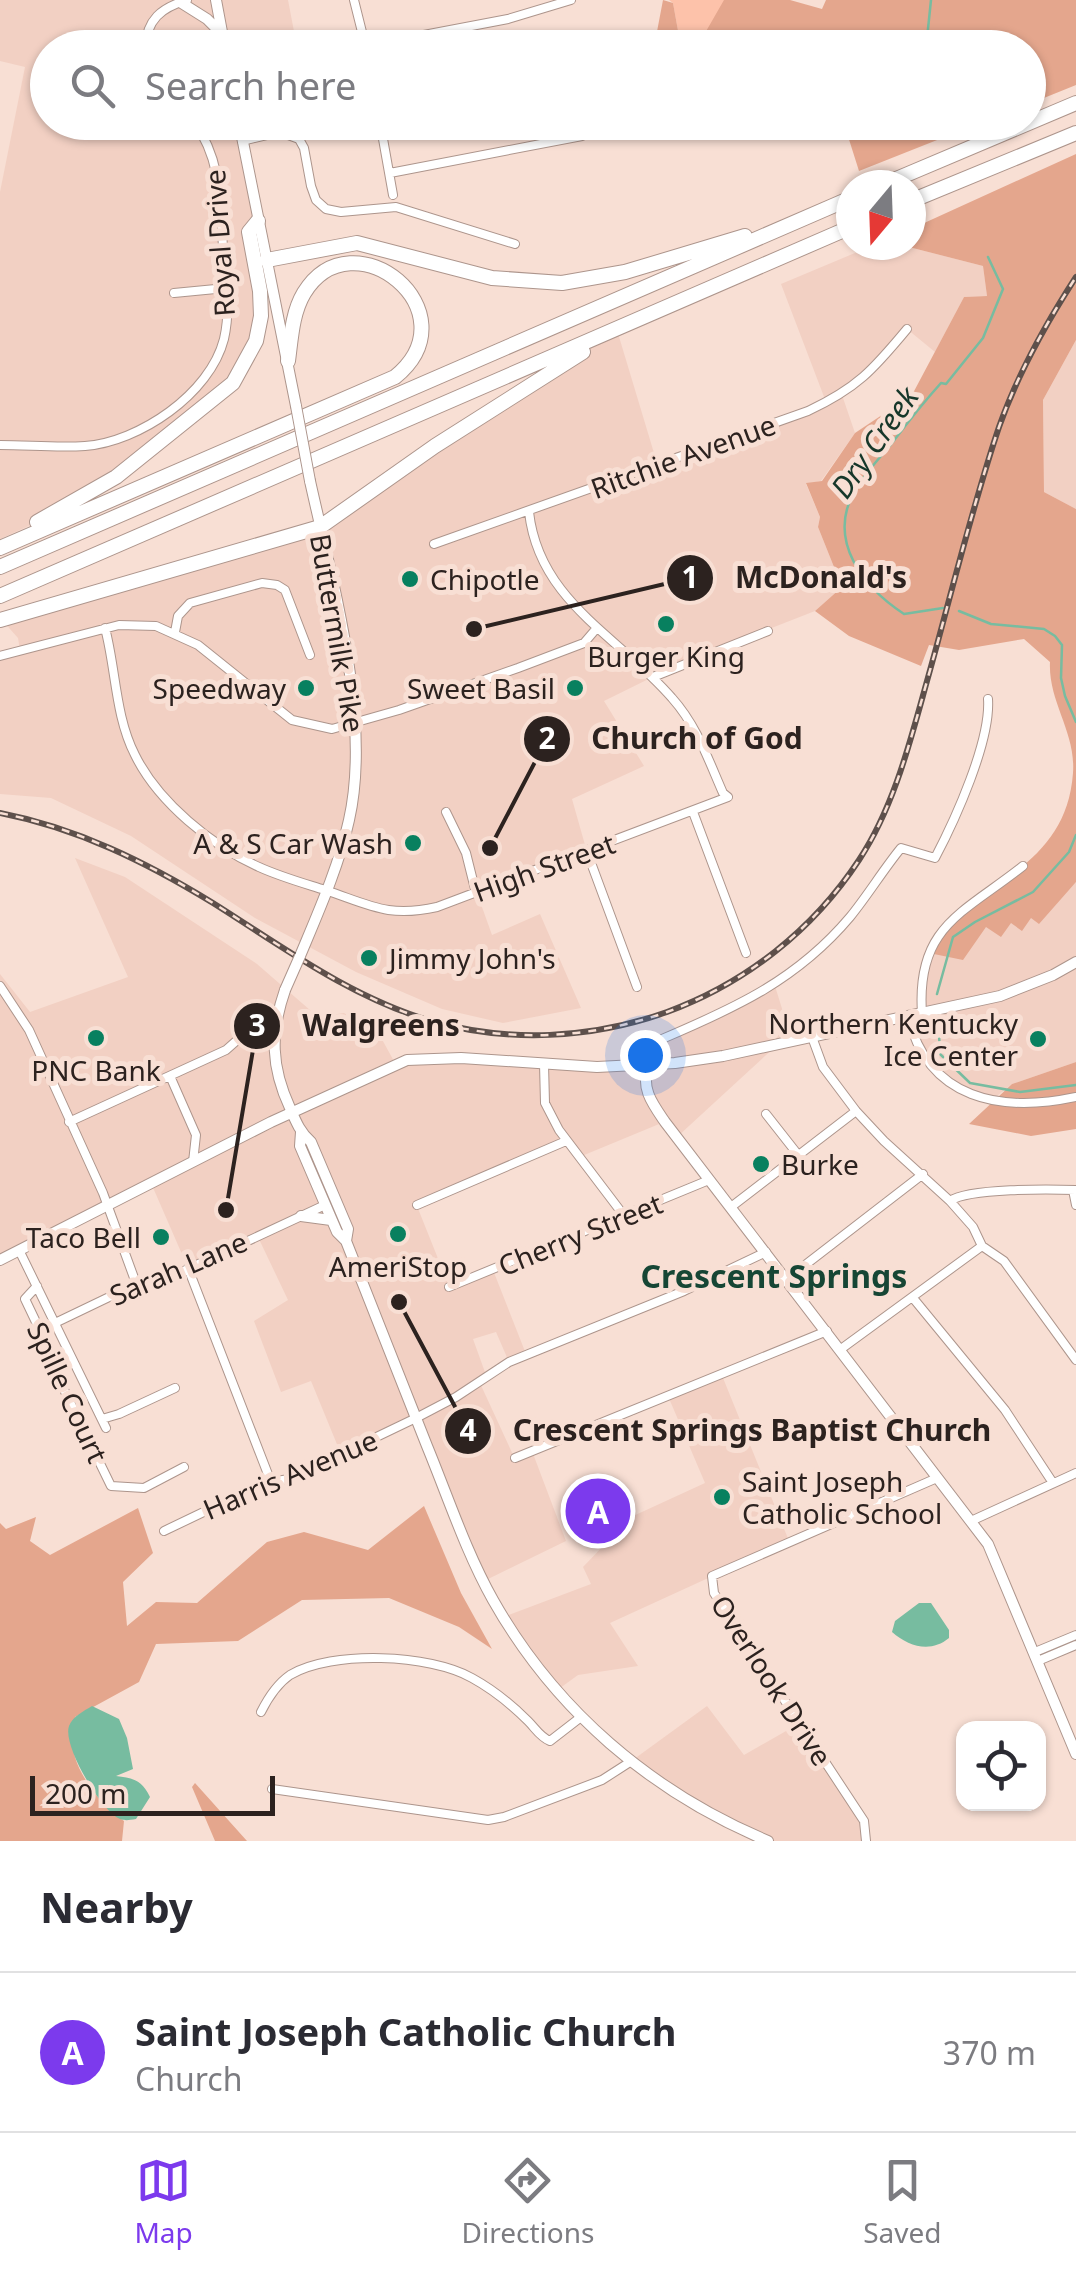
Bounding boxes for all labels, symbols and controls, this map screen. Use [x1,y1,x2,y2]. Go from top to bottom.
search box [30,30,1046,140]
icon: search [65,58,120,113]
text: Search here [145,59,356,111]
street label: Royal Drive [195,168,243,318]
north arrow [836,170,926,260]
water label: Dry Creek [821,377,928,506]
street label: Ritchie Avenue [585,405,781,507]
street label: Buttermilk Pike [302,531,374,735]
callout: McDonald's [665,548,927,608]
text: 1 [681,556,699,597]
text: McDonald's [735,556,907,597]
place label: Chipotle [430,560,540,598]
marker: Chipotle [399,568,421,590]
marker: Burger King [655,613,677,635]
place label: Burger King [587,637,745,675]
place label: Speedway [153,669,287,707]
place label: Sweet Basil [407,669,555,707]
marker: Speedway [295,677,317,699]
marker: Sweet Basil [564,677,586,699]
callout: Church of God [522,709,823,769]
text: 2 [538,717,556,758]
text: Church of God [591,717,803,758]
place label: A & S Car Wash [193,824,393,862]
street label: High Street [468,824,620,910]
marker: A & S Car Wash [402,832,424,854]
place label: Jimmy John's [386,939,556,977]
marker: Jimmy John's [358,947,380,969]
callout: Walgreens [232,996,480,1056]
text: 3 [248,1004,266,1045]
text: Walgreens [302,1004,460,1045]
place label: Northern Kentucky Ice Center [768,1004,1019,1074]
marker: PNC Bank [85,1027,107,1049]
marker: Northern Kentucky Ice Center [1027,1028,1049,1050]
your location [620,1030,671,1081]
place label: PNC Bank [31,1051,161,1089]
place label: Burke [781,1145,859,1183]
marker: Burke [750,1153,772,1175]
street label: Cherry Street [492,1184,668,1284]
place label: Taco Bell [26,1218,141,1256]
street label: Sarah Lane [103,1222,253,1314]
marker: AmeriStop [387,1223,409,1245]
marker: Taco Bell [150,1226,172,1248]
place label: AmeriStop [329,1247,467,1285]
district label: Crescent Springs [641,1254,907,1297]
street label: Spille Court [19,1316,117,1468]
callout: Crescent Springs Baptist Church [443,1401,1011,1461]
text: 4 [459,1409,477,1450]
text: Crescent Springs Baptist Church [513,1409,991,1450]
street label: Harris Avenue [197,1420,383,1528]
place label: Saint Joseph Catholic School [742,1462,942,1532]
pin: A [566,1474,630,1548]
marker: Saint Joseph Catholic School [711,1486,733,1508]
street label: Overlook Drive [703,1587,841,1773]
map controls [956,1721,1046,1811]
button: locate [956,1721,1046,1811]
scale bar [30,1771,275,1816]
text: 200 m [45,1774,127,1812]
text: Nearby [40,1878,193,1935]
text: Saint Joseph Catholic Church [135,2005,676,2057]
text: A [61,2031,84,2074]
text: 370 m [943,2031,1036,2074]
text: Church [135,2057,243,2100]
tab: Map [134,2153,193,2251]
tab: Directions [462,2153,594,2251]
tab: Saved [863,2153,942,2251]

